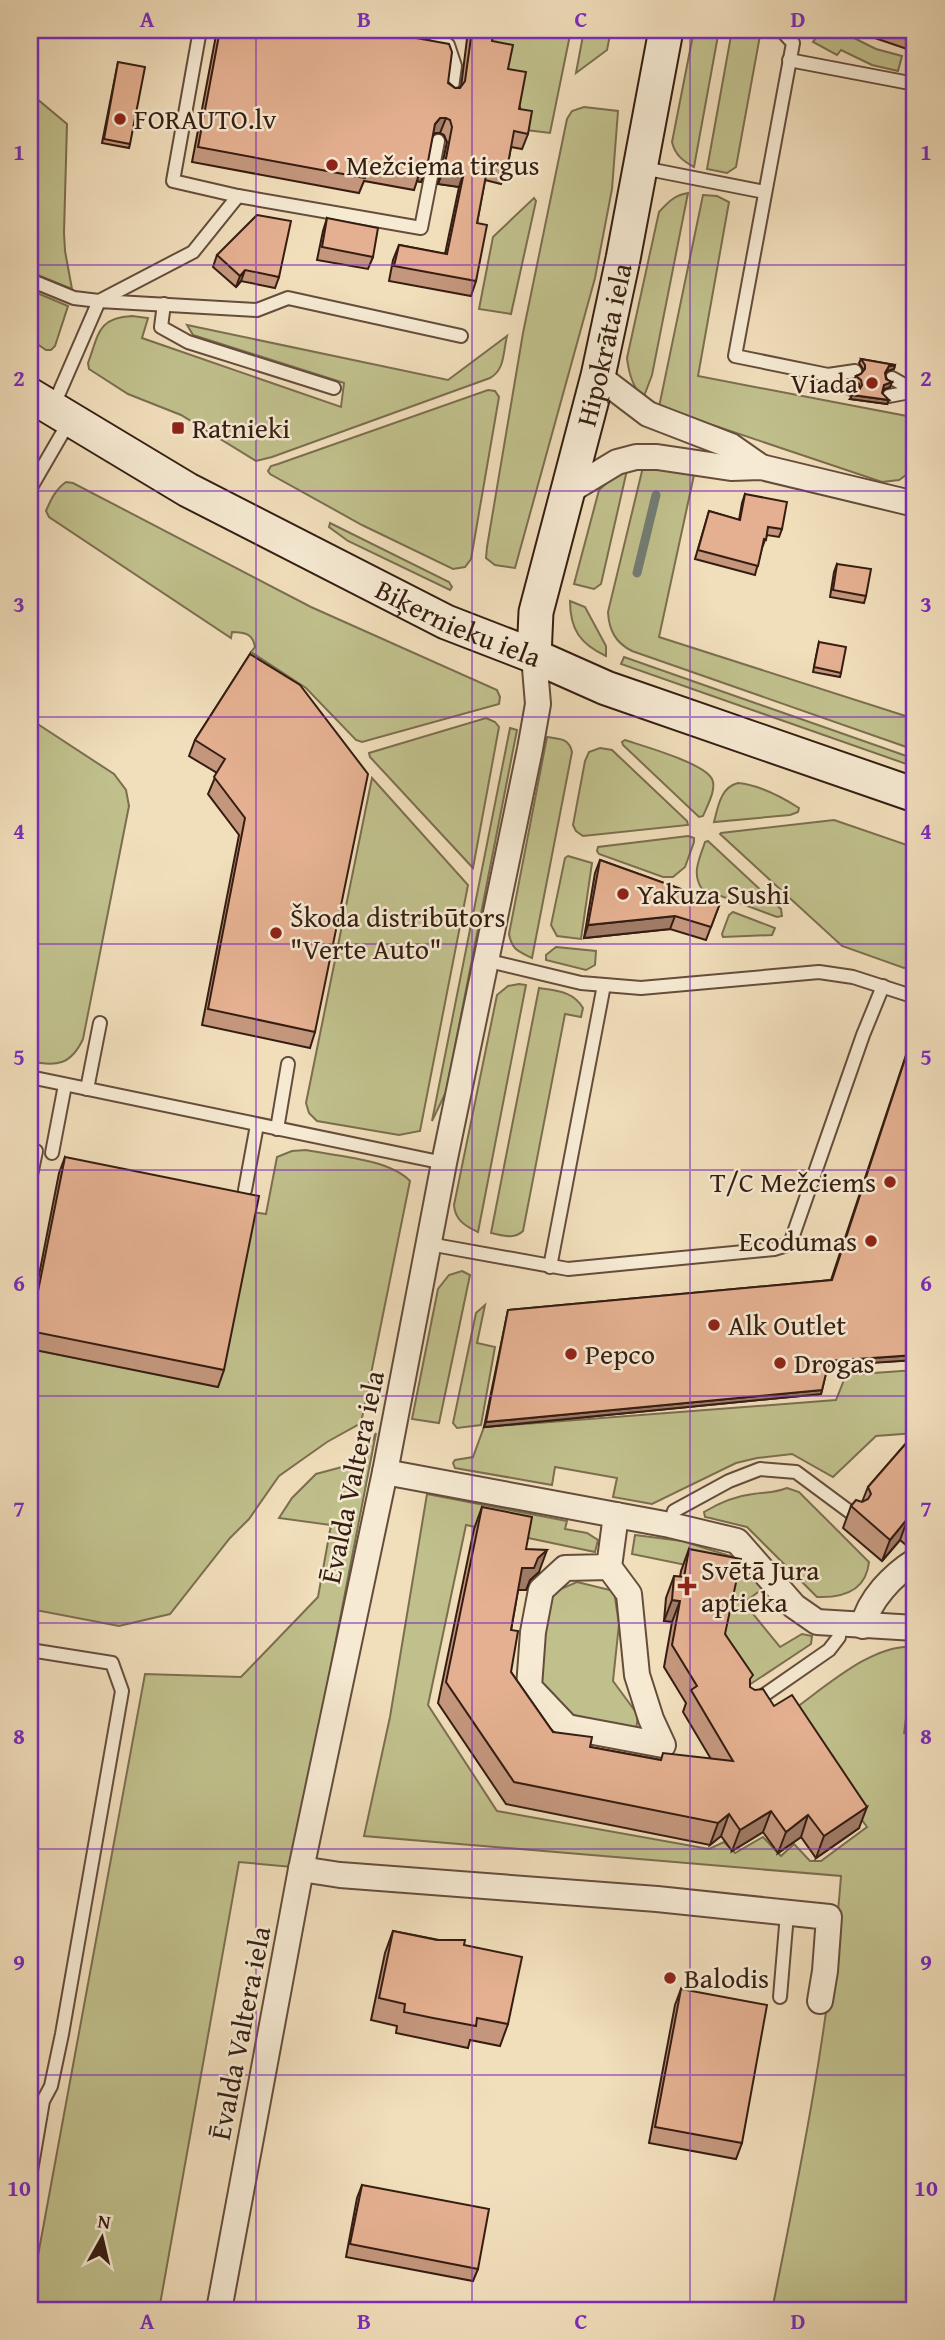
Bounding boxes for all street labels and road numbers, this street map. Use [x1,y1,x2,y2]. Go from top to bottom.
street label: Hipokrāta iela [565,258,642,431]
street label: Biķernieku iela [369,568,548,677]
street label: Ēvalda Valtera iela [309,1366,394,1587]
street label: Ēvalda Valtera iela [199,1922,280,2143]

